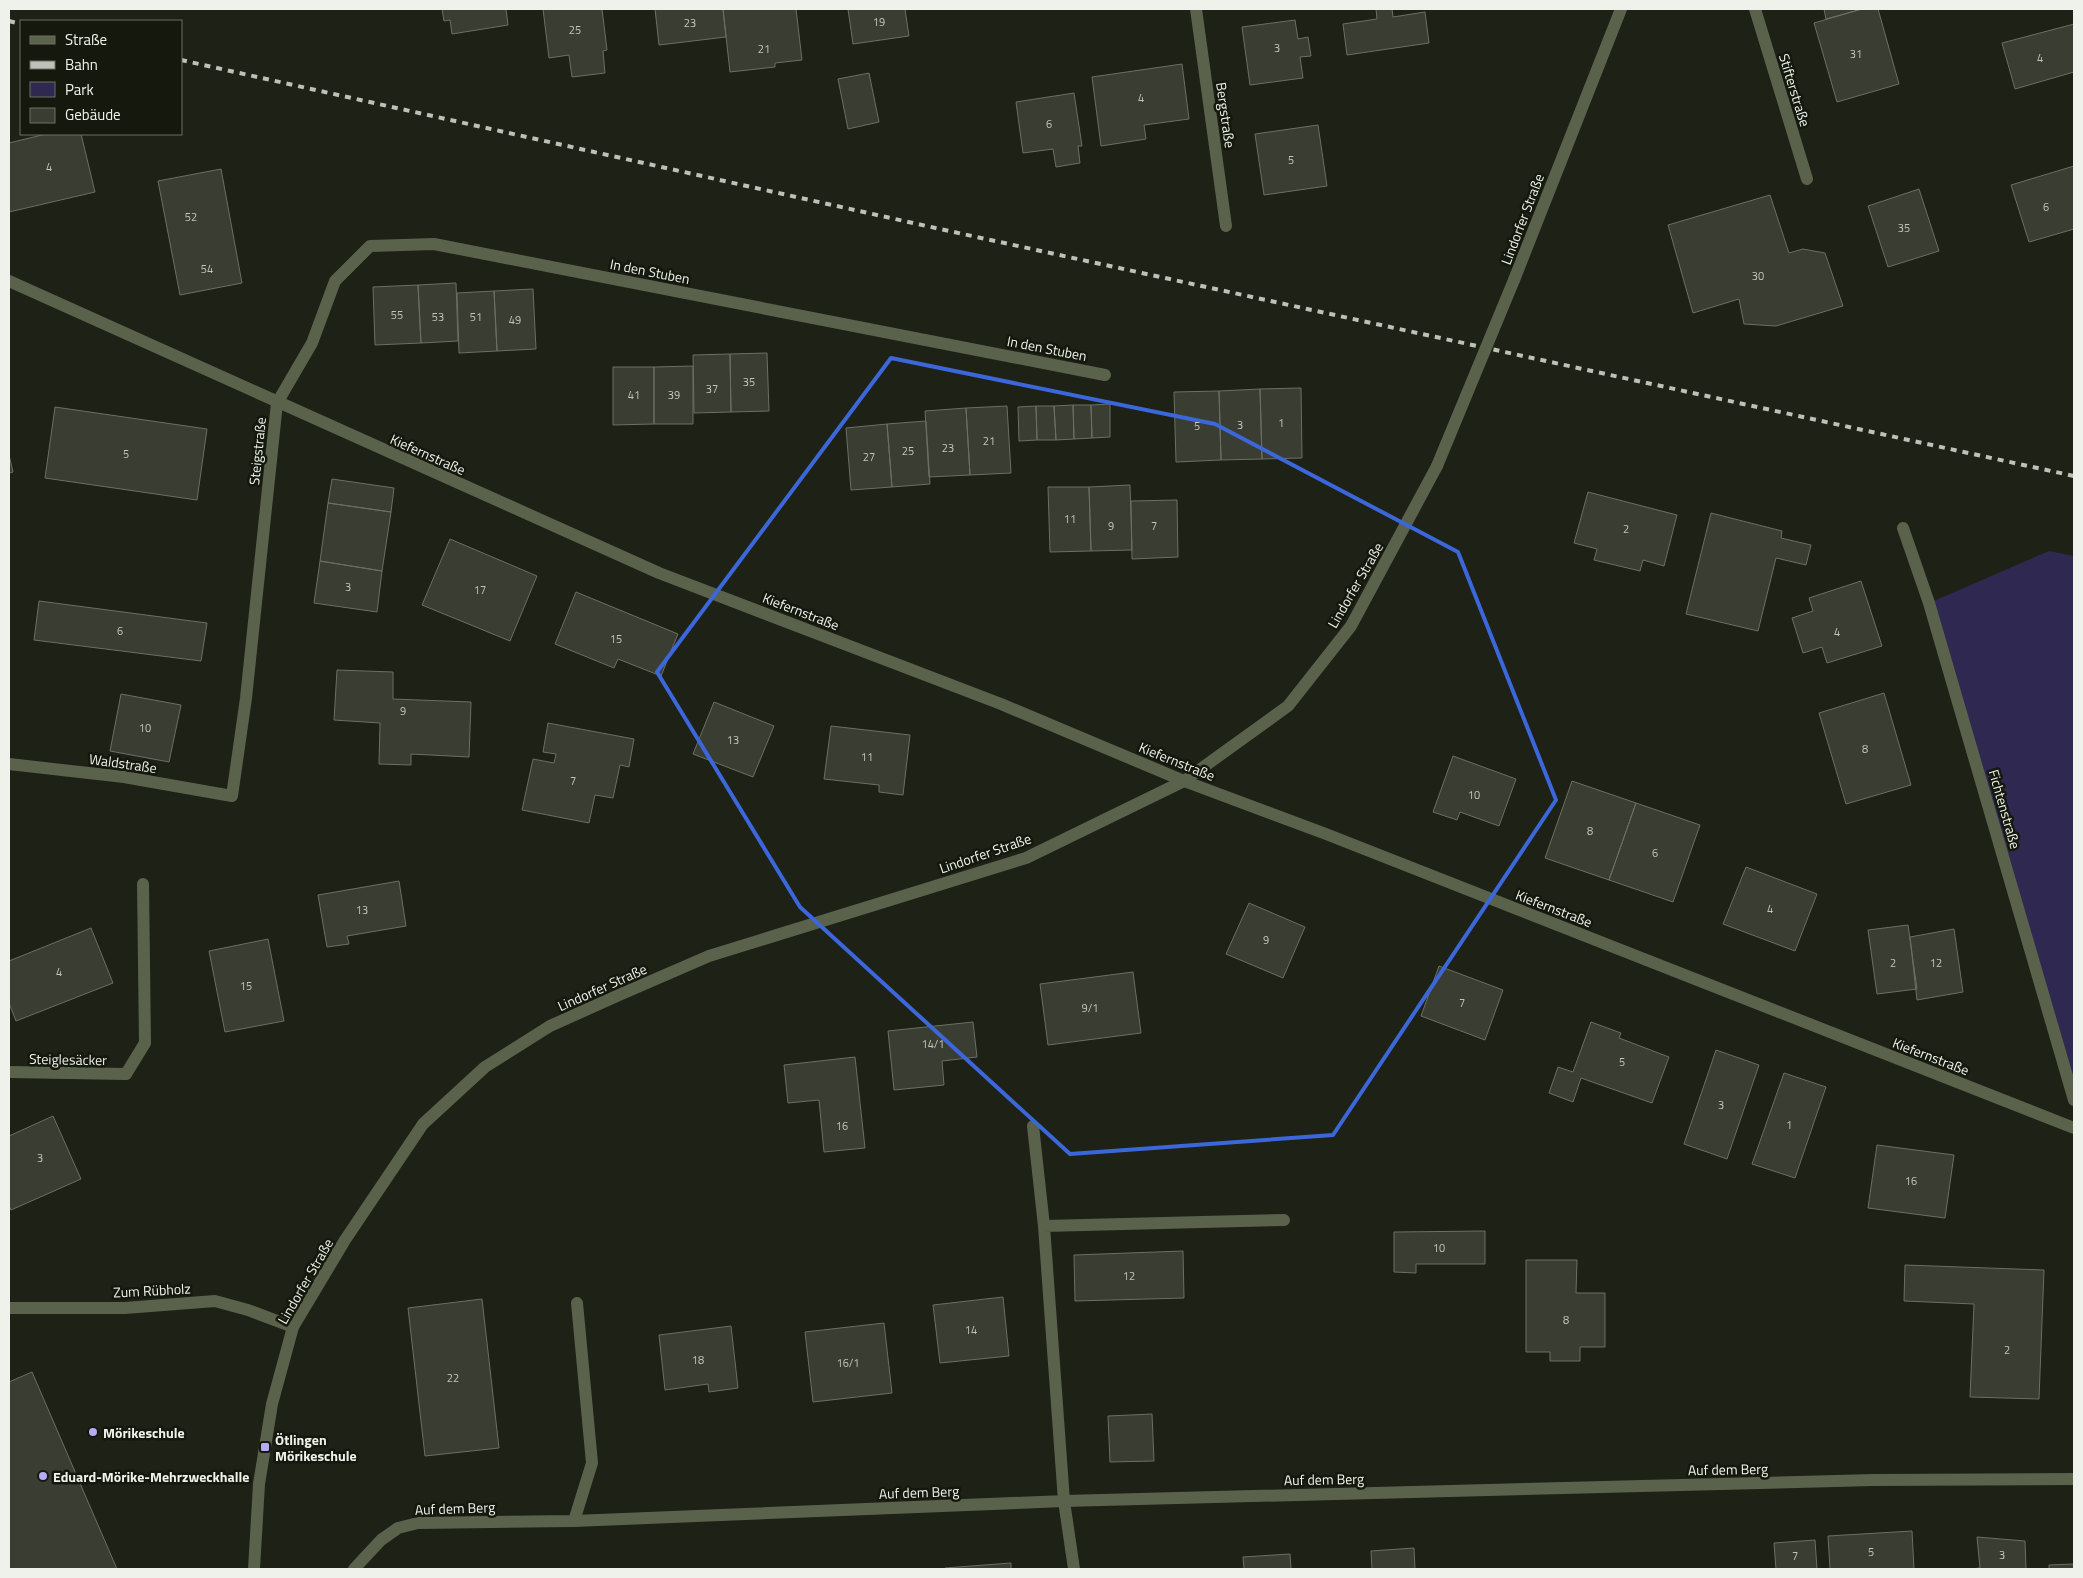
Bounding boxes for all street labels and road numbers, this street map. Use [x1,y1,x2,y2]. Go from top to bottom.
street label: Stifterstraße [1774,51,1816,129]
street label: Bergstraße [1211,81,1241,149]
street label: Lindorfer Straße [1495,171,1549,267]
street label: In den Stuben [608,253,692,289]
street label: In den Stuben [1005,330,1089,366]
street label: Steigstraße [243,416,271,486]
street label: Kiefernstraße [387,428,469,480]
street label: Lindorfer Straße [1322,538,1388,632]
street label: Kiefernstraße [760,587,842,635]
street label: Kiefernstraße [1136,736,1218,786]
street label: Waldstraße [88,748,158,778]
street label: Fichtenstraße [1984,767,2026,851]
street label: Lindorfer Straße [936,827,1034,879]
street label: Kiefernstraße [1513,884,1595,932]
street label: Lindorfer Straße [554,958,650,1016]
street label: Kiefernstraße [1890,1032,1972,1080]
street label: Steiglesäcker [29,1048,107,1070]
street label: Lindorfer Straße [272,1234,338,1328]
street label: Zum Rübholz [113,1277,191,1303]
street label: Auf dem Berg [1688,1458,1768,1480]
street label: Auf dem Berg [1284,1468,1364,1490]
street label: Auf dem Berg [878,1480,960,1504]
street label: Auf dem Berg [414,1496,496,1520]

